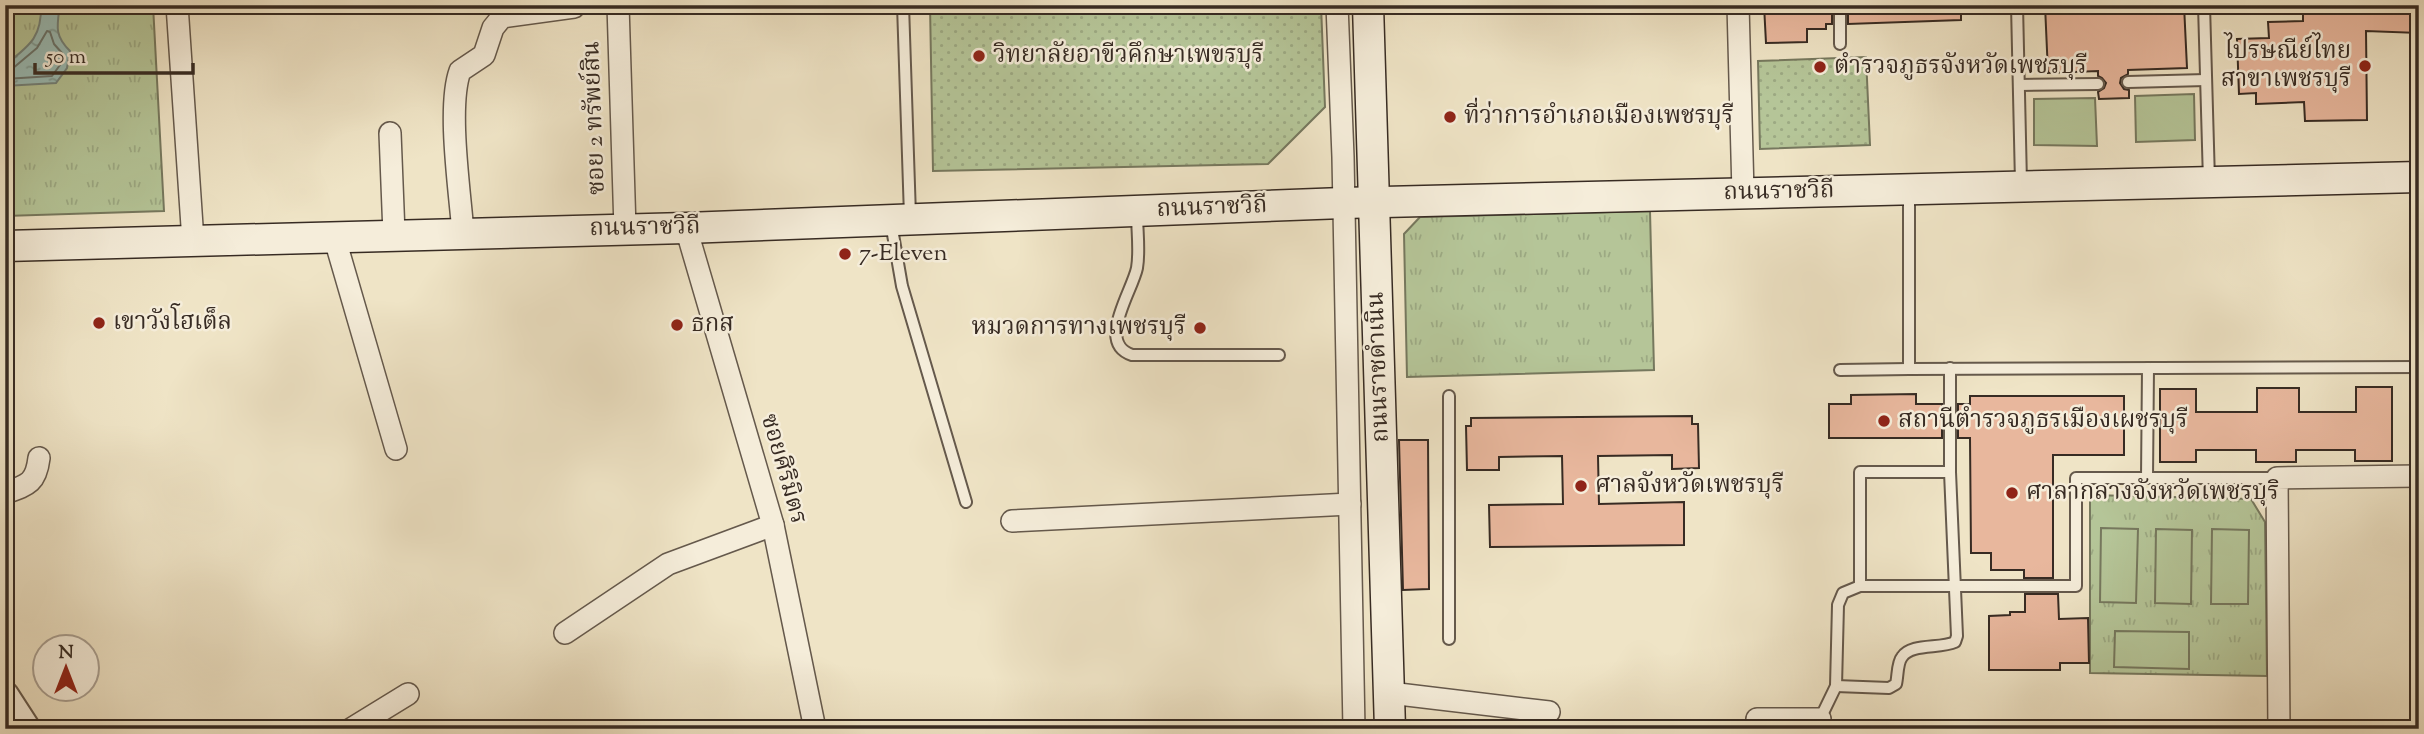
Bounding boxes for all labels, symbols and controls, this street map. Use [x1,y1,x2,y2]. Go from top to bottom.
scale bar [35,32,192,76]
place label: ไปรษณีย์ไทย สาขาเพชรบุรี [2221,32,2351,97]
place label: วิทยาลัยอาขีวคึกษาเพขรบุรี [993,39,1264,73]
street label: ซอย 2 ทรัพย์สิน [574,40,615,196]
text: 50 m [45,43,86,73]
marker: วิทยาลัยอาขีวคึกษาเพขรบุรี [971,48,987,64]
place label: ตำรวจภูธรจังหวัดเพชรบุรี [1834,50,2087,84]
marker: ไปรษณีย์ไทย สาขาเพชรบุรี [2357,58,2373,74]
marker: ตำรวจภูธรจังหวัดเพชรบุรี [1812,59,1828,75]
place label: ที่ว่าการอำเภอเมืองเพชรบุรี [1464,97,1734,134]
marker: ที่ว่าการอำเภอเมืองเพชรบุรี [1442,109,1458,125]
street label: ถนนราชวิถี [1723,174,1835,210]
street label: ถนนราชวิถี [1156,189,1268,227]
street label: ถนนราชวิถี [589,210,701,246]
place label: 7-Eleven [859,237,948,271]
marker: 7-Eleven [837,246,853,262]
street label: ถนนราชดำเนิน [1359,291,1399,443]
place label: เขาวังโฮเต็ล [113,303,232,340]
place label: ธกส [691,308,734,342]
place label: หมวดการทางเพชรบุรี [971,311,1186,345]
marker: เขาวังโฮเต็ล [91,315,107,331]
marker: ธกส [669,317,685,333]
marker: หมวดการทางเพชรบุรี [1192,320,1208,336]
place label: สถานีตำรวจภูธรเมืองเผชรบุรี [1898,404,2188,438]
street label: ซอยศิริมิตร [751,410,815,528]
marker: สถานีตำรวจภูธรเมืองเผชรบุรี [1876,413,1892,429]
place label: ศาลจังหวัดเพชรบุรี [1595,469,1784,503]
place label: ศาลากลางจังหวัดเพชรบุริ [2026,476,2279,510]
marker: ศาลจังหวัดเพชรบุรี [1573,478,1589,494]
marker: ศาลากลางจังหวัดเพชรบุริ [2004,485,2020,501]
north arrow [32,632,102,702]
text: N [58,640,74,667]

